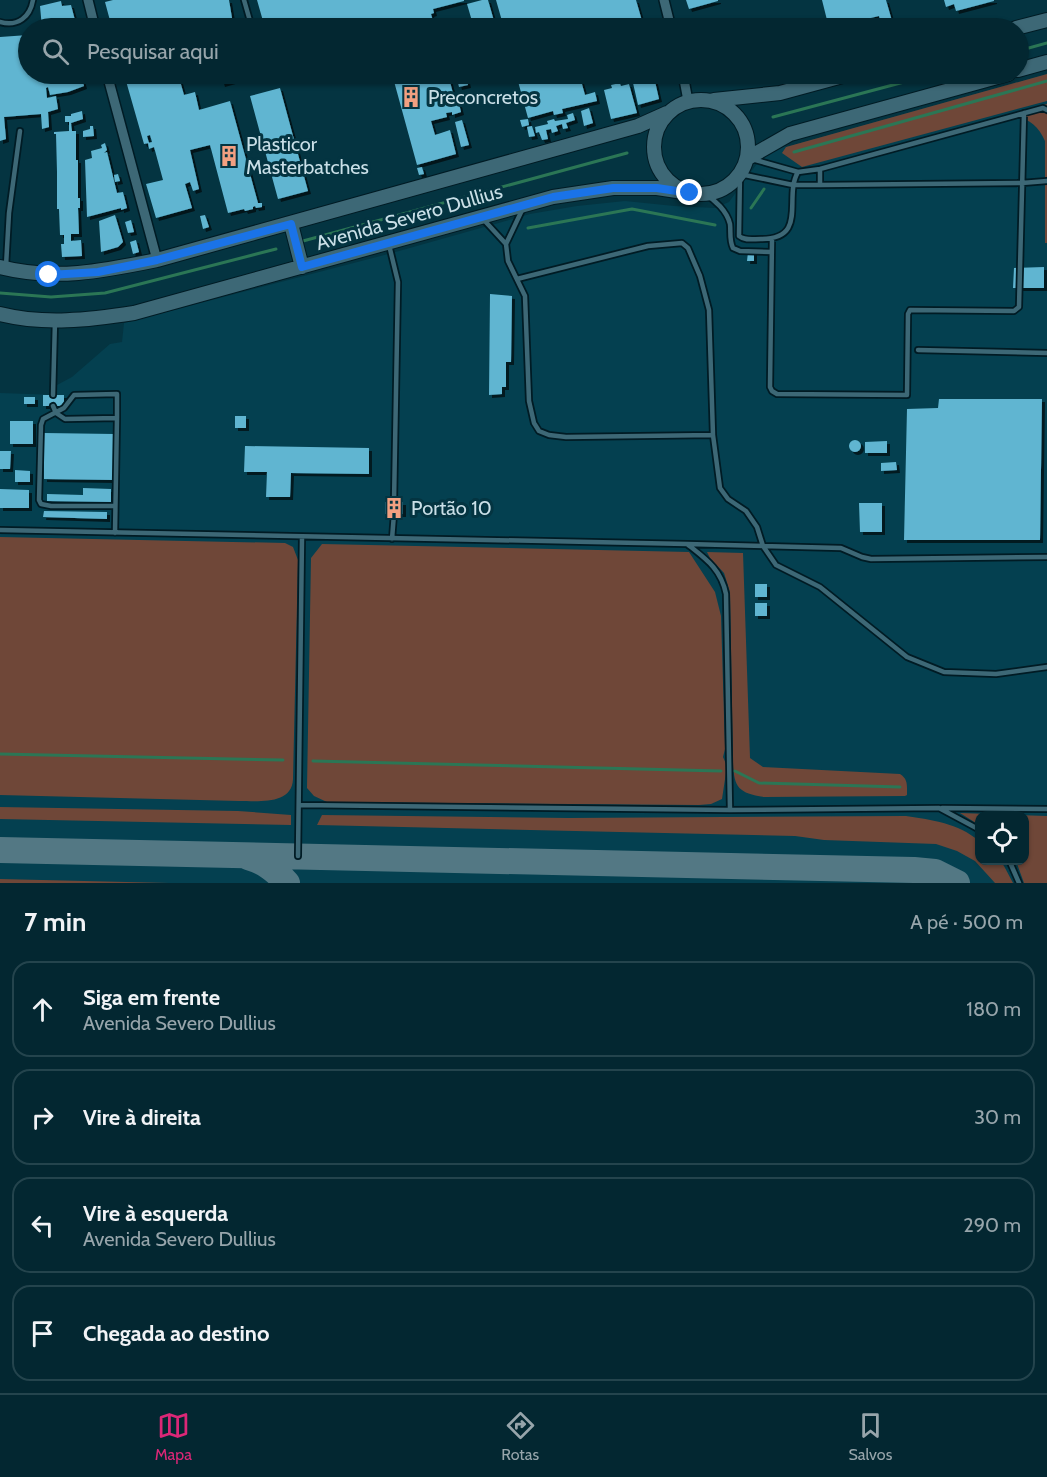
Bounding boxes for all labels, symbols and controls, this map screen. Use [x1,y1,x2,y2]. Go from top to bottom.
search box [18,18,1029,84]
icon: search [39,35,72,68]
text: Pesquisar aqui [87,38,219,65]
building icon: Preconcretos [399,85,423,109]
place label: Preconcretos [428,85,538,109]
place label: Plasticor Masterbatches [246,132,369,179]
building icon: Plasticor Masterbatches [217,144,241,168]
street label: Avenida Severo Dullius [313,179,505,255]
route end [676,179,702,205]
route start [35,261,61,287]
building icon: Portão 10 [382,496,406,520]
place label: Portão 10 [411,496,492,520]
map controls [975,811,1029,865]
button: locate [975,811,1029,865]
text: 7 min [24,906,86,938]
text: A pé · 500 m [910,910,1023,934]
text: Siga em frente [83,984,220,1011]
icon: ahead [26,993,59,1026]
text: 180 m [966,997,1021,1021]
text: Avenida Severo Dullius [83,1011,276,1035]
icon: right [26,1101,59,1134]
text: Vire à direita [83,1104,201,1131]
text: 30 m [974,1105,1021,1129]
text: Vire à esquerda [83,1200,228,1227]
icon: left [26,1209,59,1242]
text: 290 m [963,1213,1021,1237]
text: Avenida Severo Dullius [83,1227,276,1251]
icon: arrive [26,1317,59,1350]
text: Chegada ao destino [83,1320,269,1347]
tab: Mapa [155,1409,192,1464]
tab: Rotas [501,1409,539,1464]
tab: Salvos [848,1409,892,1464]

